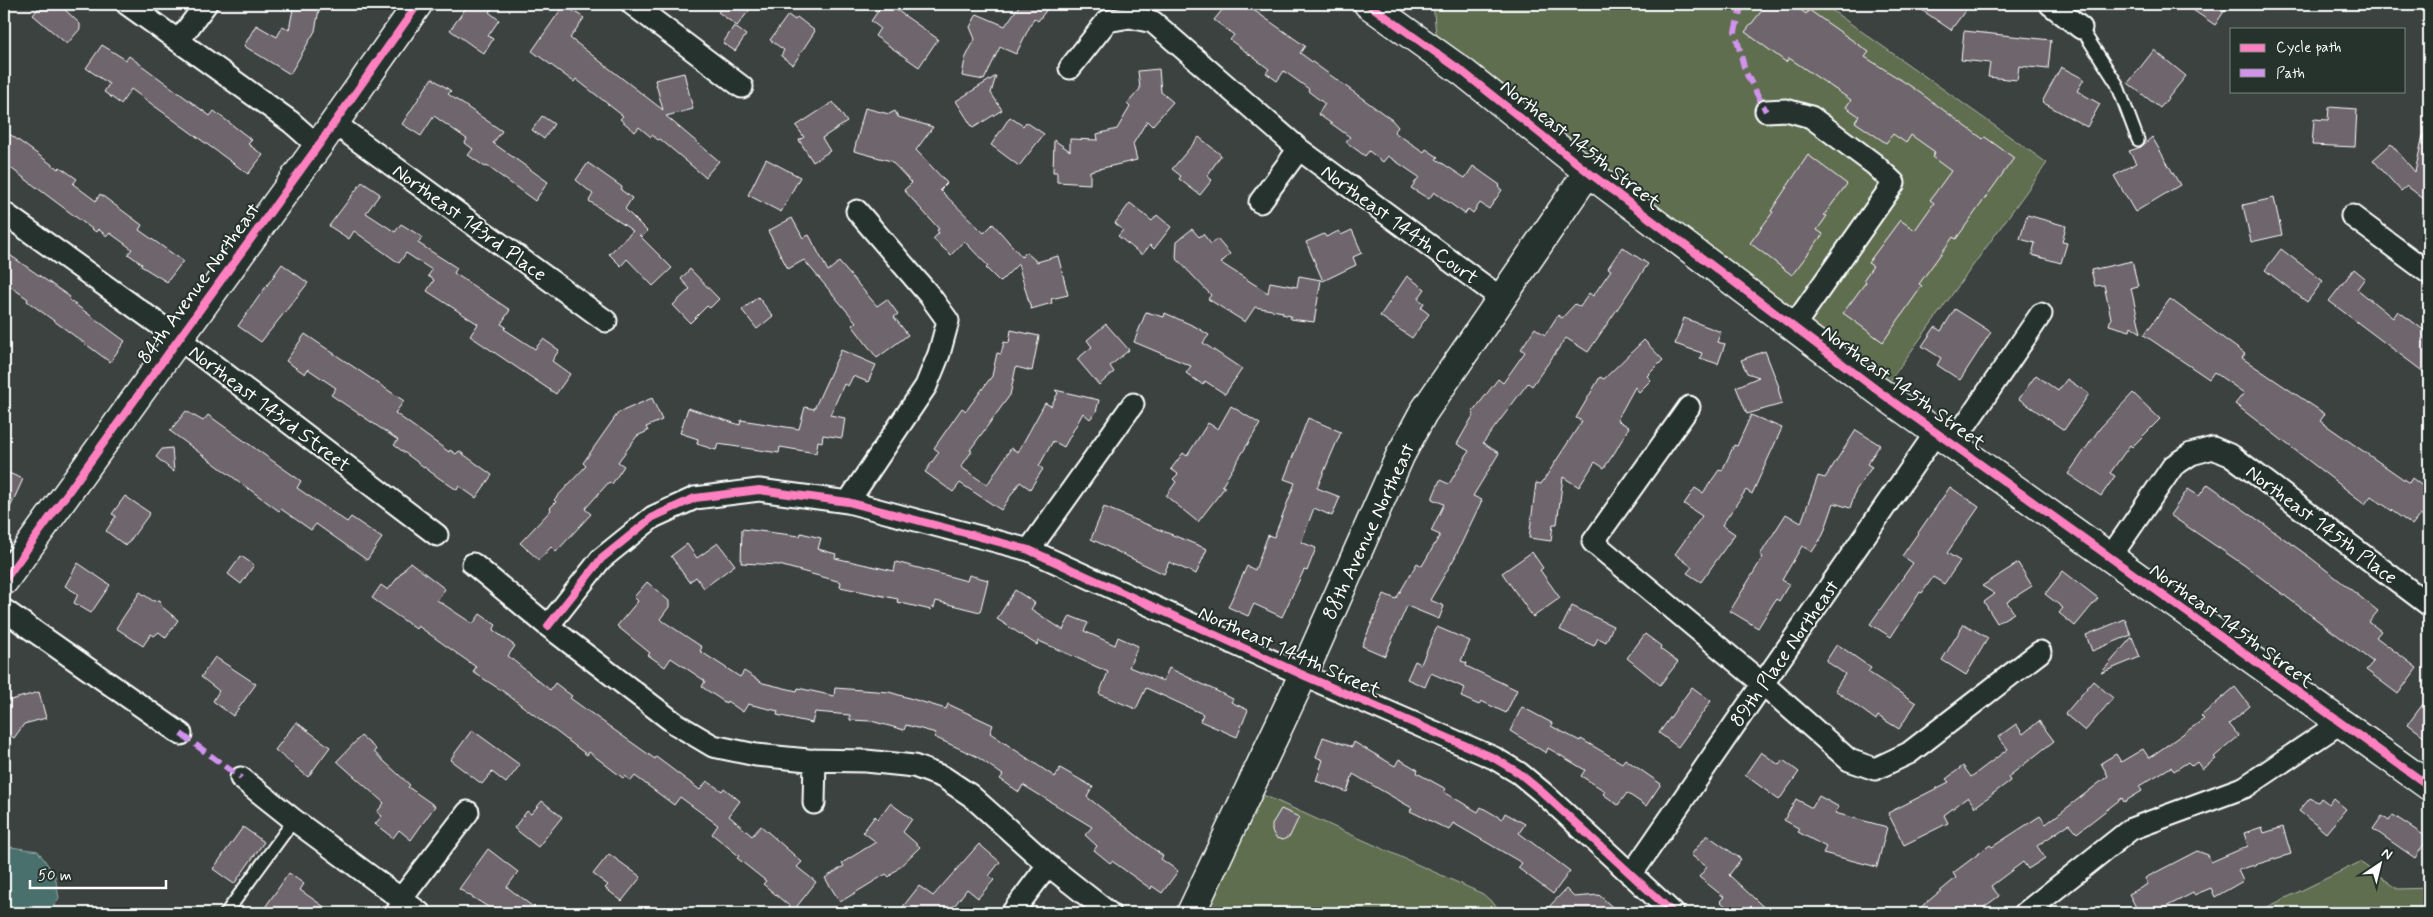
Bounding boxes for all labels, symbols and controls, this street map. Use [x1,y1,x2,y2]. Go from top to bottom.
legend [2230,28,2406,92]
text: Cycle path [2276,38,2341,58]
text: Path [2276,64,2305,84]
street label: Northeast 145th Street [1494,74,1666,217]
street label: Northeast 143rd Place [387,158,552,288]
street label: Northeast 144th Court [1315,159,1483,292]
street label: 84th Avenue Northeast [132,198,267,370]
street label: Northeast 145th Street [1816,319,1991,457]
street label: Northeast 143rd Street [183,339,356,479]
street label: 88th Avenue Northeast [1317,439,1422,624]
street label: Northeast 145th Place [2240,459,2403,591]
street label: Northeast 145th Street [2144,557,2319,695]
street label: 89th Place Northeast [1724,575,1846,733]
street label: Northeast 144th Street [1194,600,1385,705]
north arrow [2356,840,2406,890]
text: N [2378,844,2396,864]
scale bar [30,857,166,889]
text: 50 m [38,866,72,886]

